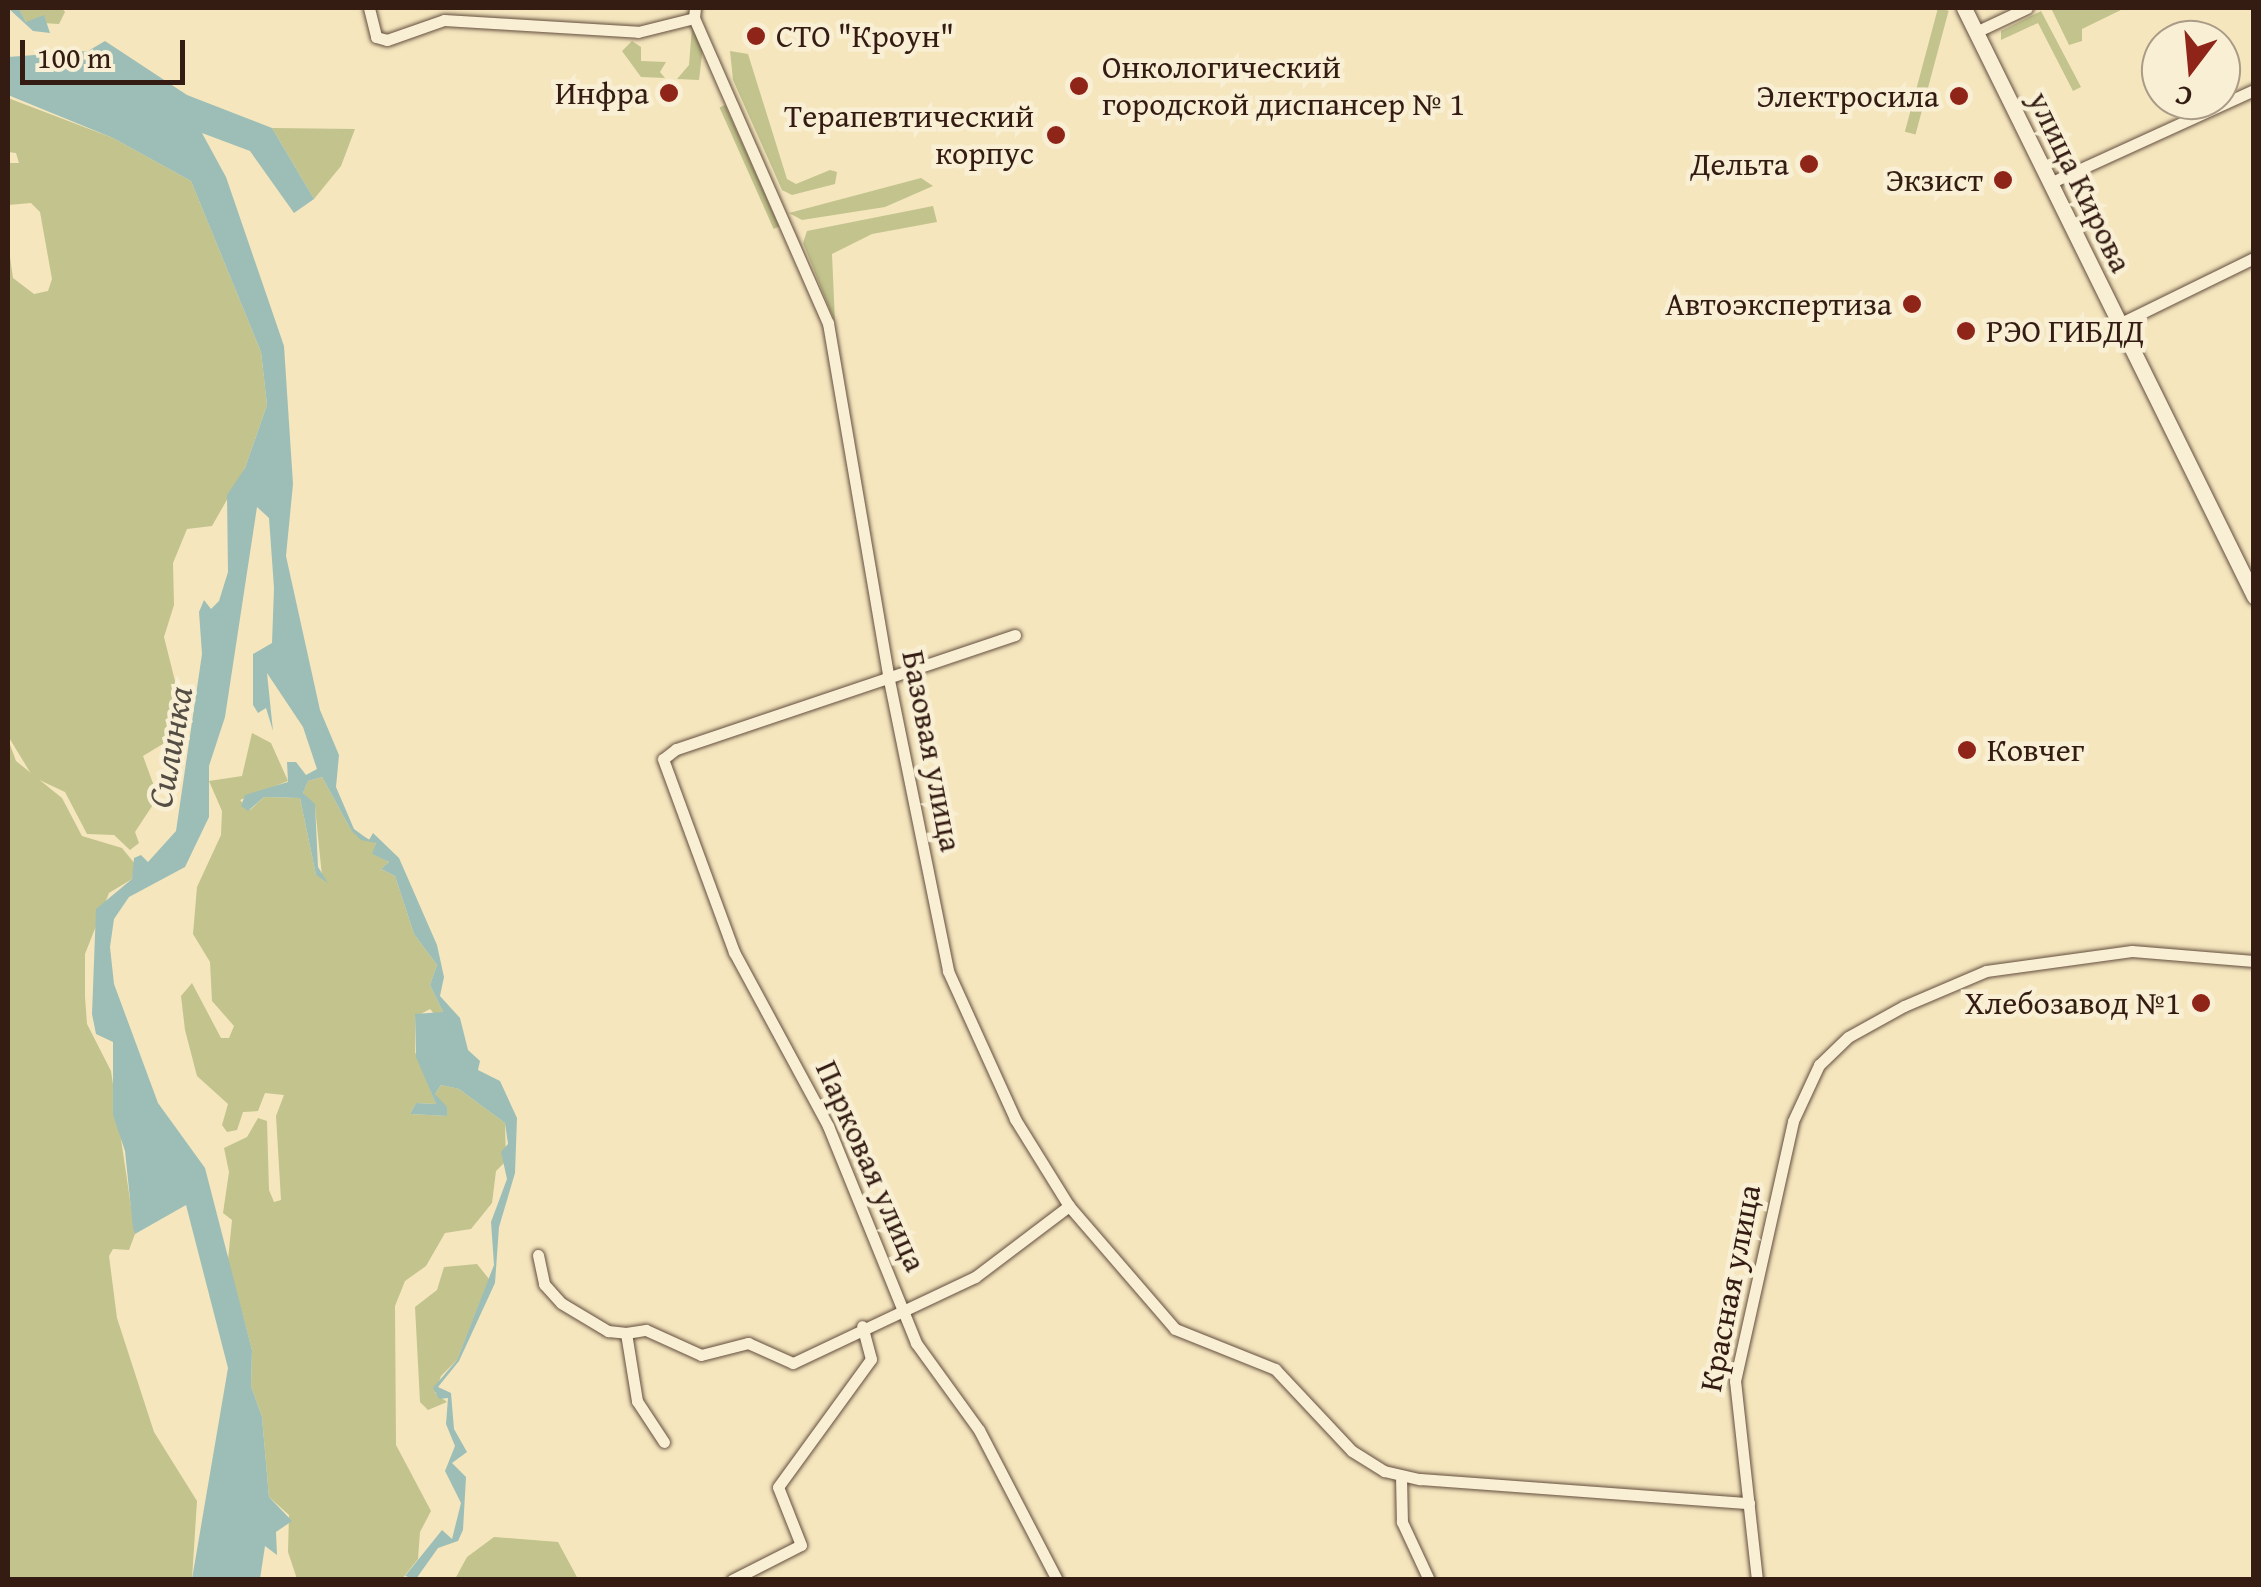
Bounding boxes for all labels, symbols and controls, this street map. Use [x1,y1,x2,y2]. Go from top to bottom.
place label: СТО "Кроун" [776,17,954,55]
scale bar [25,20,190,82]
north arrow [2141,20,2241,120]
marker: СТО "Кроун" [745,25,767,47]
text: 100 m [37,35,111,79]
place label: Онкологический городской диспансер № 1 [1102,49,1465,124]
marker: Онкологический городской диспансер № 1 [1066,73,1092,99]
place label: Инфра [555,74,649,112]
text: С [2170,76,2196,119]
place label: Электросила [1756,77,1939,115]
marker: Инфра [658,82,680,104]
marker: Электросила [1948,85,1970,107]
street label: улица Кирова [2020,85,2140,279]
place label: Терапевтический корпус [784,98,1034,173]
marker: Терапевтический корпус [1043,122,1069,148]
place label: Дельта [1690,145,1789,183]
marker: Дельта [1798,153,1820,175]
place label: Экзист [1885,161,1983,199]
marker: Экзист [1992,169,2014,191]
place label: Автоэкспертиза [1665,285,1892,323]
marker: Автоэкспертиза [1901,293,1923,315]
place label: РЭО ГИБДД [1986,312,2144,350]
marker: РЭО ГИБДД [1955,320,1977,342]
street label: Базовая улица [894,647,970,855]
water label: Силинка [139,683,201,811]
place label: Ковчег [1987,731,2084,769]
marker: Ковчег [1956,739,1978,761]
place label: Хлебозавод №1 [1965,984,2181,1022]
marker: Хлебозавод №1 [2190,992,2212,1014]
street label: Парковая улица [807,1055,935,1277]
street label: Красная улица [1691,1181,1769,1395]

